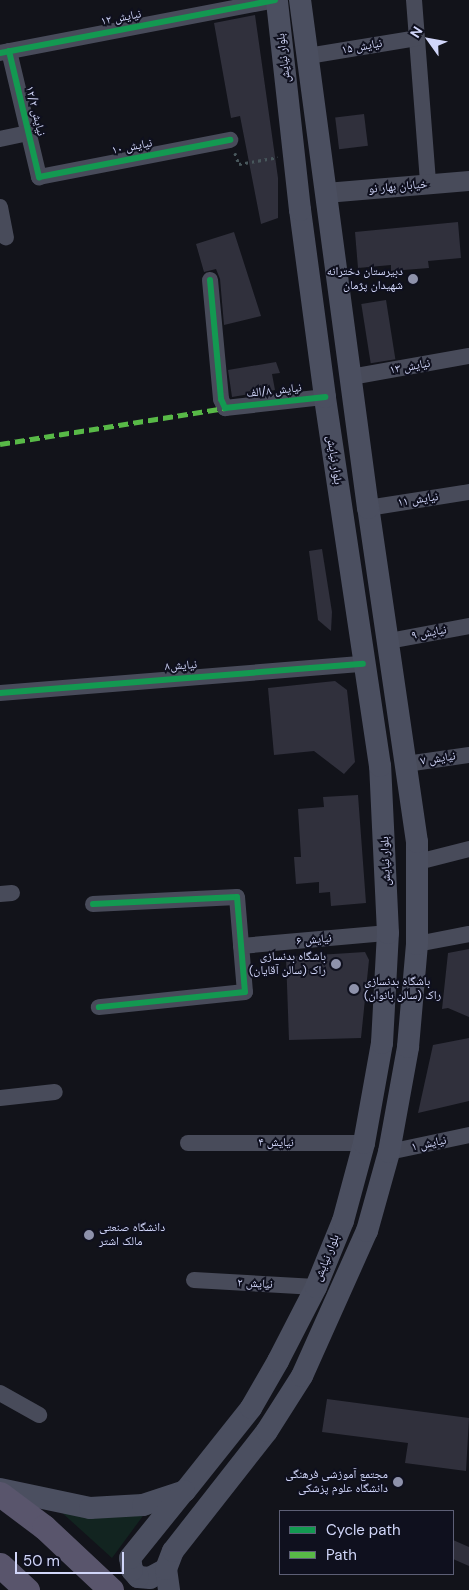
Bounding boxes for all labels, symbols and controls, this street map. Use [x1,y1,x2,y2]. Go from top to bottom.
street label: نیایش ۱۲ [100,7,142,29]
north arrow [404,15,454,65]
text: N [406,23,427,41]
street label: بلوار نیایش [274,33,294,83]
street label: ۱۵ نیایش [341,36,383,58]
street label: ۱۲/۲ نیایش [22,84,48,138]
street label: نیایش ۱۰ [111,136,153,158]
street label: خیابان بهار نو [368,177,428,197]
place label: دبیرستان دخترانه شهیدان پژمان [327,265,403,293]
marker: دبیرستان دخترانه شهیدان پژمان [407,273,419,285]
street label: نیایش ۱۳ [389,356,431,378]
street label: نیایش ۸/الف [246,381,302,401]
street label: بلوار نیایش [323,434,345,486]
street label: نیایش ۱۱ [397,490,439,510]
street label: نیایش ۹ [410,623,448,643]
street label: نیایش۸ [164,658,198,674]
street label: نیایش ۷ [419,749,457,769]
street label: بلوار نیایش [378,836,394,886]
street label: نیایش ۶ [296,931,332,949]
place label: باشگاه بدنسازی راک (سالن آقایان) [249,950,326,978]
marker: باشگاه بدنسازی راک (سالن آقایان) [330,958,342,970]
place label: باشگاه بدنسازی راک (سالن بانوان) [364,975,441,1003]
marker: باشگاه بدنسازی راک (سالن بانوان) [348,983,360,995]
street label: نیایش ۱ [410,1133,448,1155]
street label: نیایش ۴ [258,1136,294,1150]
place label: دانشگاه صنعتی مالک اشتر [99,1221,165,1249]
marker: دانشگاه صنعتی مالک اشتر [83,1229,95,1241]
street label: بلوار نیایش [311,1232,343,1284]
street label: نیایش ۲ [237,1276,273,1292]
place label: مجتمع آموزشی فرهنگی دانشگاه علوم پزشکی [285,1468,388,1496]
marker: مجتمع آموزشی فرهنگی دانشگاه علوم پزشکی [392,1476,404,1488]
legend [279,1510,454,1575]
text: Cycle path [326,1520,401,1540]
scale bar [18,1542,126,1574]
text: Path [326,1545,357,1565]
text: 50 m [23,1551,60,1571]

